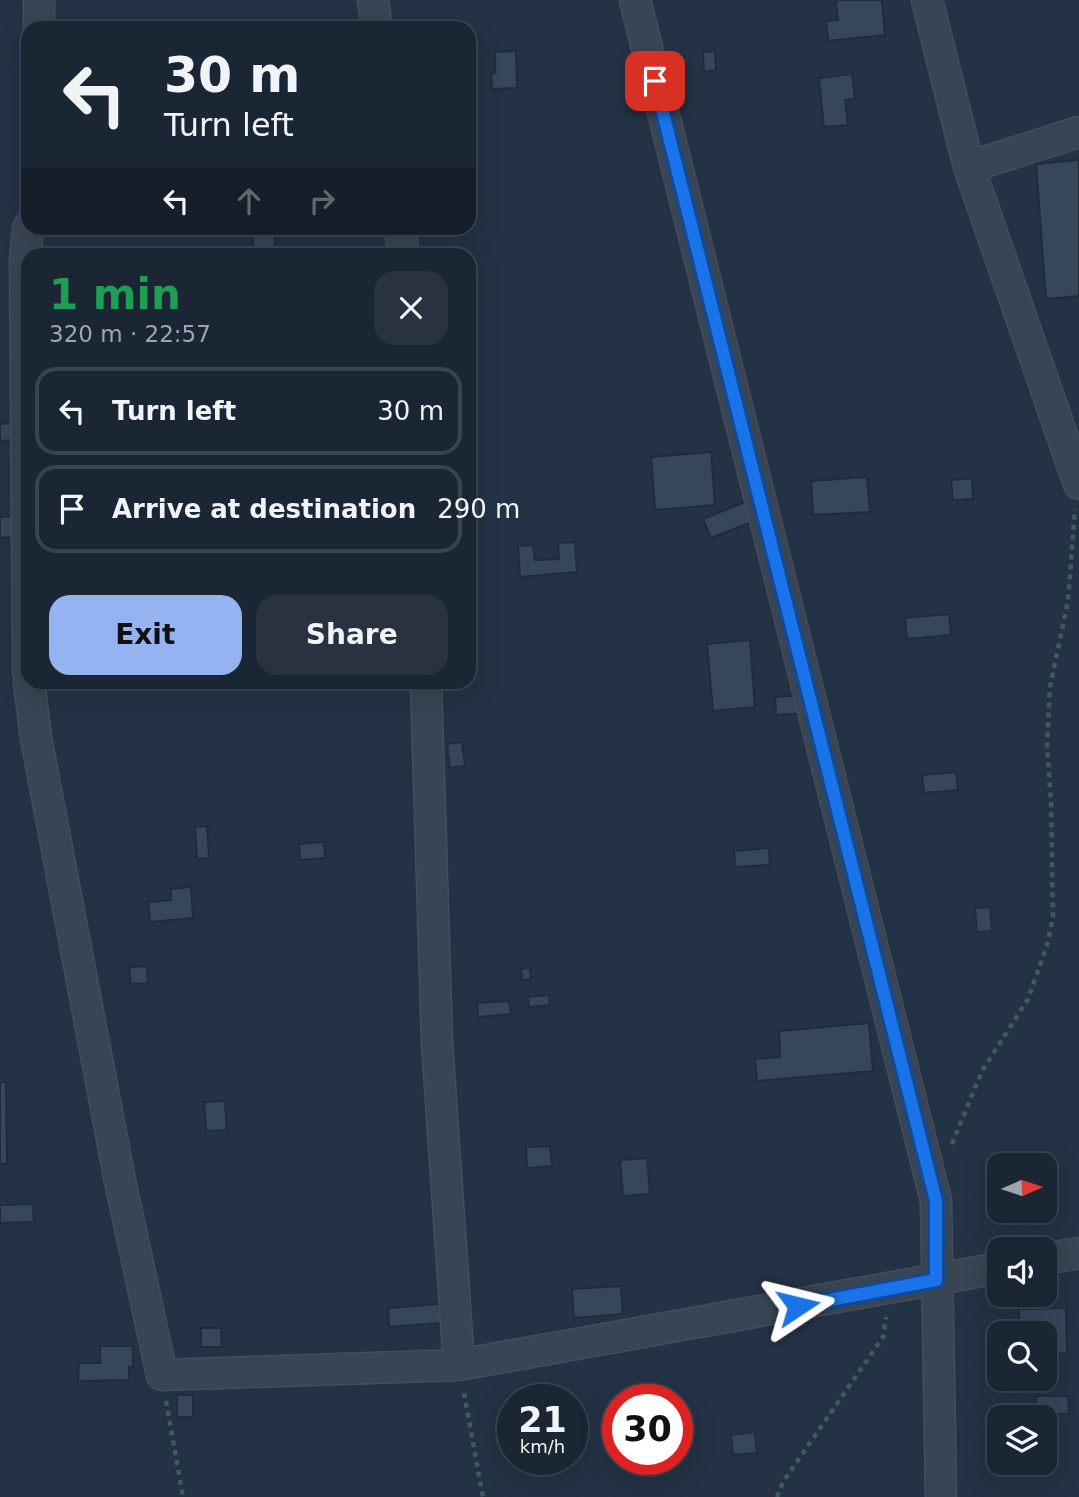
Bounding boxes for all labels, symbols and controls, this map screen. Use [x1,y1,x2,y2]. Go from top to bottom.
text: 30 m [164,47,300,104]
icon: left [49,49,140,140]
pin [625,51,685,111]
icon: arrive [636,62,674,100]
text: Turn left [164,106,294,144]
icon: left [157,182,195,220]
icon: ahead [230,182,268,220]
icon: right [303,182,341,220]
text: 1 min [49,270,181,319]
button: close [374,271,448,345]
text: 320 m · 22:57 [49,321,211,347]
icon: left [53,392,91,430]
text: Turn left [112,396,236,426]
text: 30 m [377,396,444,426]
icon: arrive [53,490,91,528]
text: Arrive at destination [112,494,416,524]
text: 290 m [437,494,520,524]
button: Exit [49,595,242,675]
button: Share [256,595,448,675]
north arrow [987,1153,1057,1223]
map controls [987,1153,1057,1475]
button: sound [987,1237,1057,1307]
position arrow [761,1269,835,1343]
button: search [987,1321,1057,1391]
speed limit sign: 30 [602,1384,693,1475]
text: 21 [518,1400,567,1440]
button: layers [987,1405,1057,1475]
text: km/h [520,1436,565,1457]

